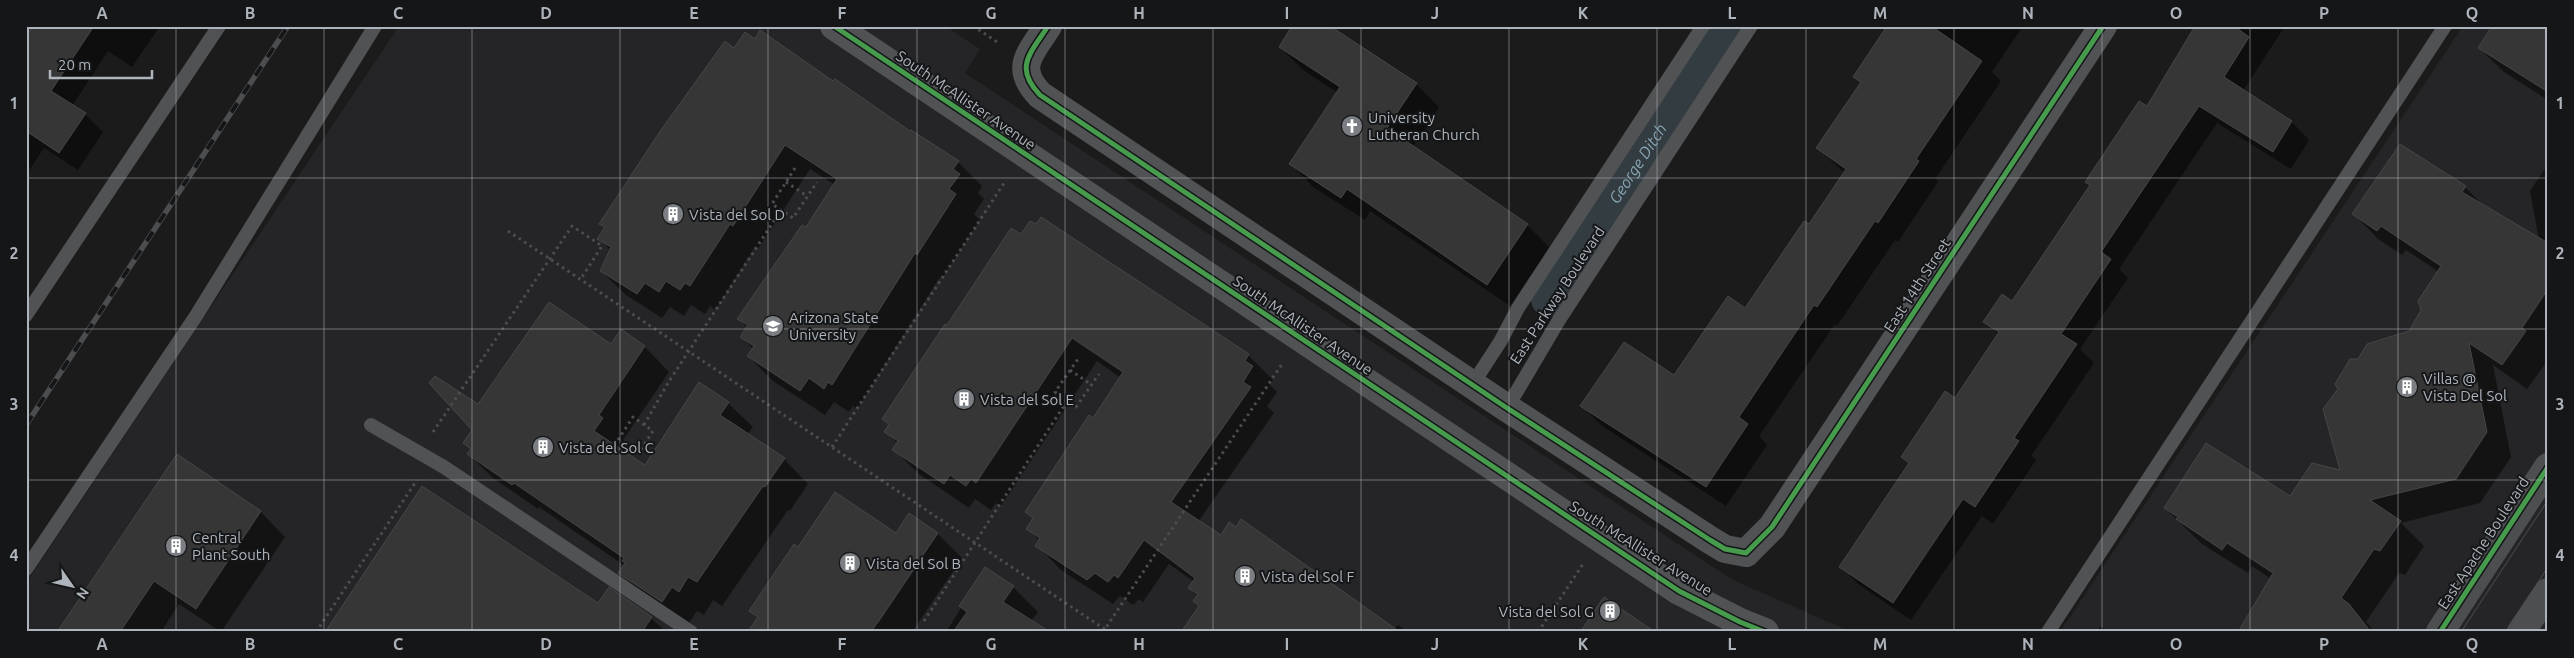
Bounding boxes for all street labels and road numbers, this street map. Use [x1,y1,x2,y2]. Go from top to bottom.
street label: South McAllister Avenue [893,47,1039,153]
street label: East Parkway Boulevard [1506,223,1608,367]
street label: East 14th Street [1880,235,1954,335]
street label: South McAllister Avenue [1230,272,1376,378]
street label: East Apache Boulevard [2434,474,2532,612]
street label: South McAllister Avenue [1567,497,1715,599]

